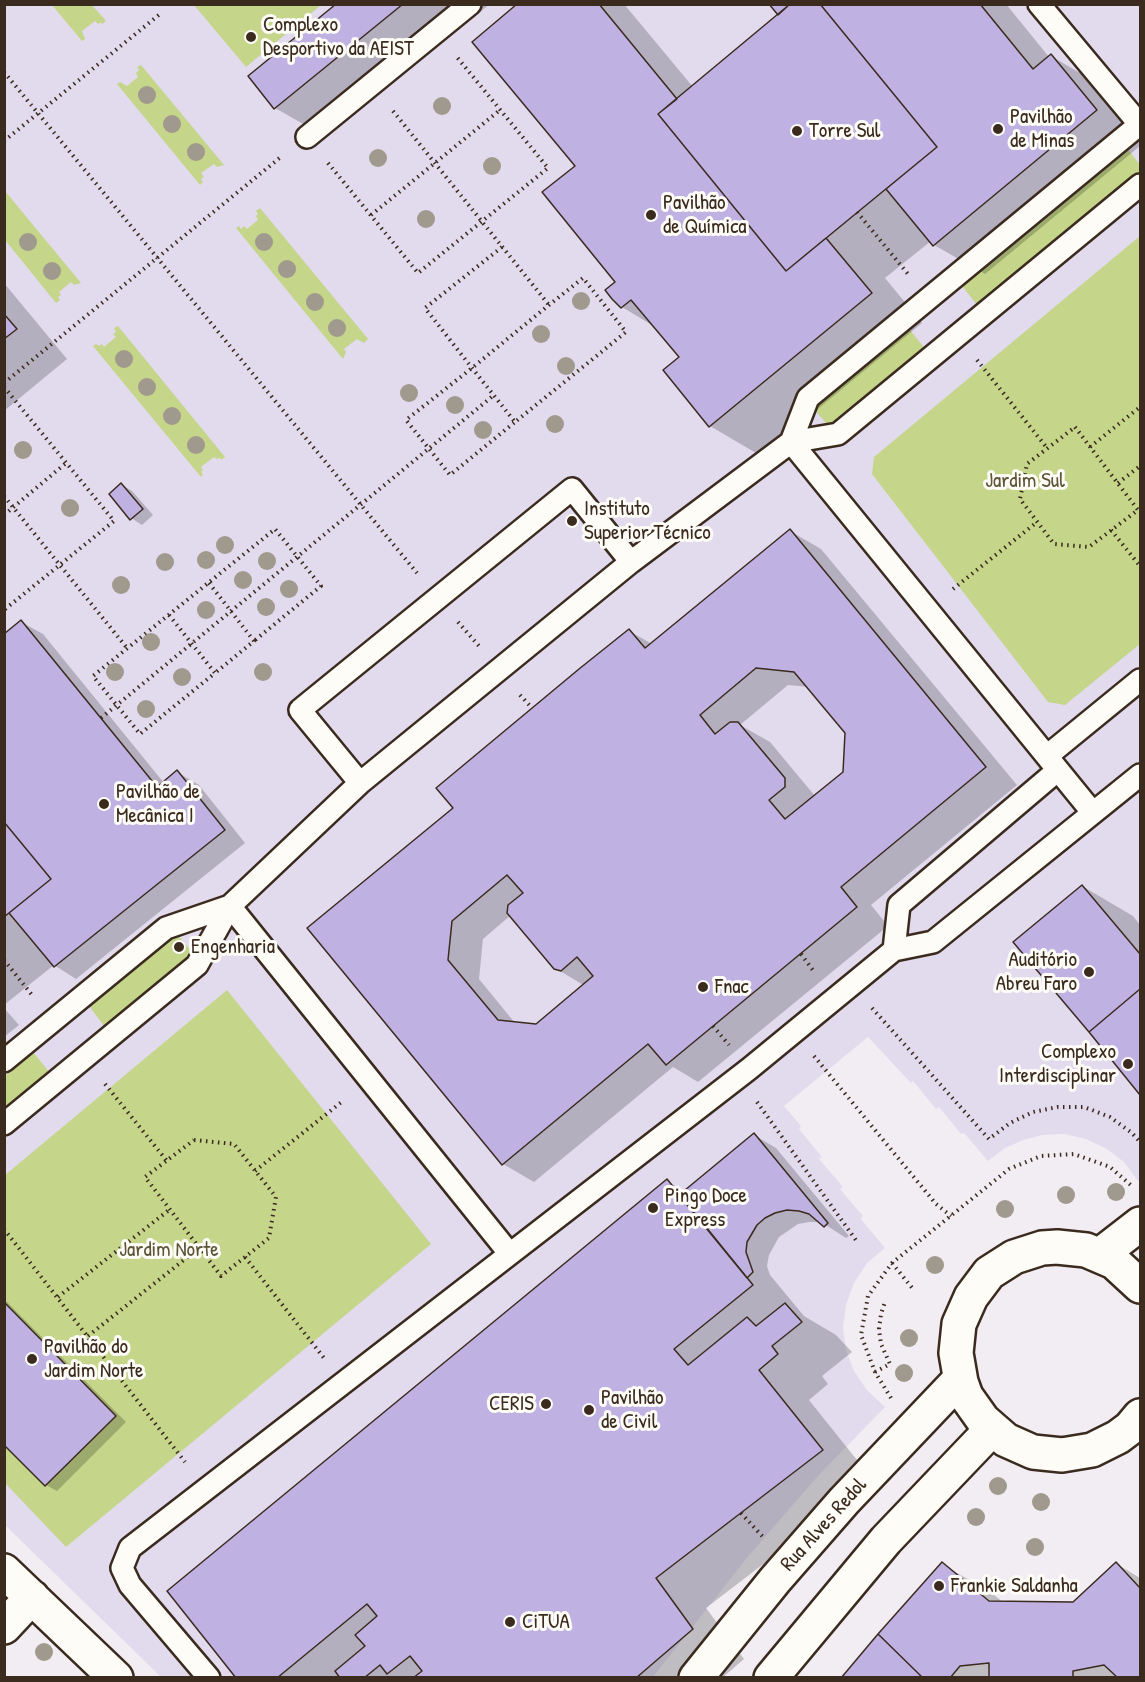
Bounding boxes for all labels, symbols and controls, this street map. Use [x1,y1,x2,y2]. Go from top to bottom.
place label: Complexo Desportivo da AEIST [263,12,414,62]
marker: Complexo Desportivo da AEIST [244,30,258,44]
place label: Pavilhão de Minas [1010,104,1074,154]
place label: Torre Sul [809,118,880,144]
marker: Pavilhão de Minas [991,122,1005,136]
marker: Torre Sul [790,124,804,138]
place label: Pavilhão de Química [663,190,747,240]
marker: Pavilhão de Química [644,208,658,222]
park label: Jardim Sul [985,468,1065,494]
place label: Instituto Superior Técnico [584,496,711,546]
marker: Instituto Superior Técnico [565,514,579,528]
place label: Pavilhão de Mecânica I [116,779,200,829]
marker: Pavilhão de Mecânica I [97,797,111,811]
place label: Engenharia [191,934,275,960]
marker: Engenharia [172,940,186,954]
place label: Auditório Abreu Faro [996,947,1077,997]
marker: Auditório Abreu Faro [1082,965,1096,979]
place label: Fnac [715,974,749,1000]
marker: Fnac [696,980,710,994]
place label: Complexo Interdisciplinar [999,1039,1116,1089]
marker: Complexo Interdisciplinar [1121,1057,1135,1071]
place label: Pingo Doce Express [665,1183,747,1233]
marker: Pingo Doce Express [646,1201,660,1215]
park label: Jardim Norte [119,1237,219,1263]
place label: Pavilhão do Jardim Norte [44,1334,143,1384]
marker: Pavilhão do Jardim Norte [25,1352,39,1366]
place label: Pavilhão de Civil [601,1385,664,1435]
place label: CERIS [489,1391,534,1417]
marker: CERIS [539,1397,553,1411]
marker: Pavilhão de Civil [582,1403,596,1417]
street label: Rua Alves Redol [776,1473,872,1577]
place label: Frankie Saldanha [951,1573,1078,1599]
marker: Frankie Saldanha [932,1579,946,1593]
place label: CiTUA [522,1609,570,1635]
marker: CiTUA [503,1615,517,1629]

